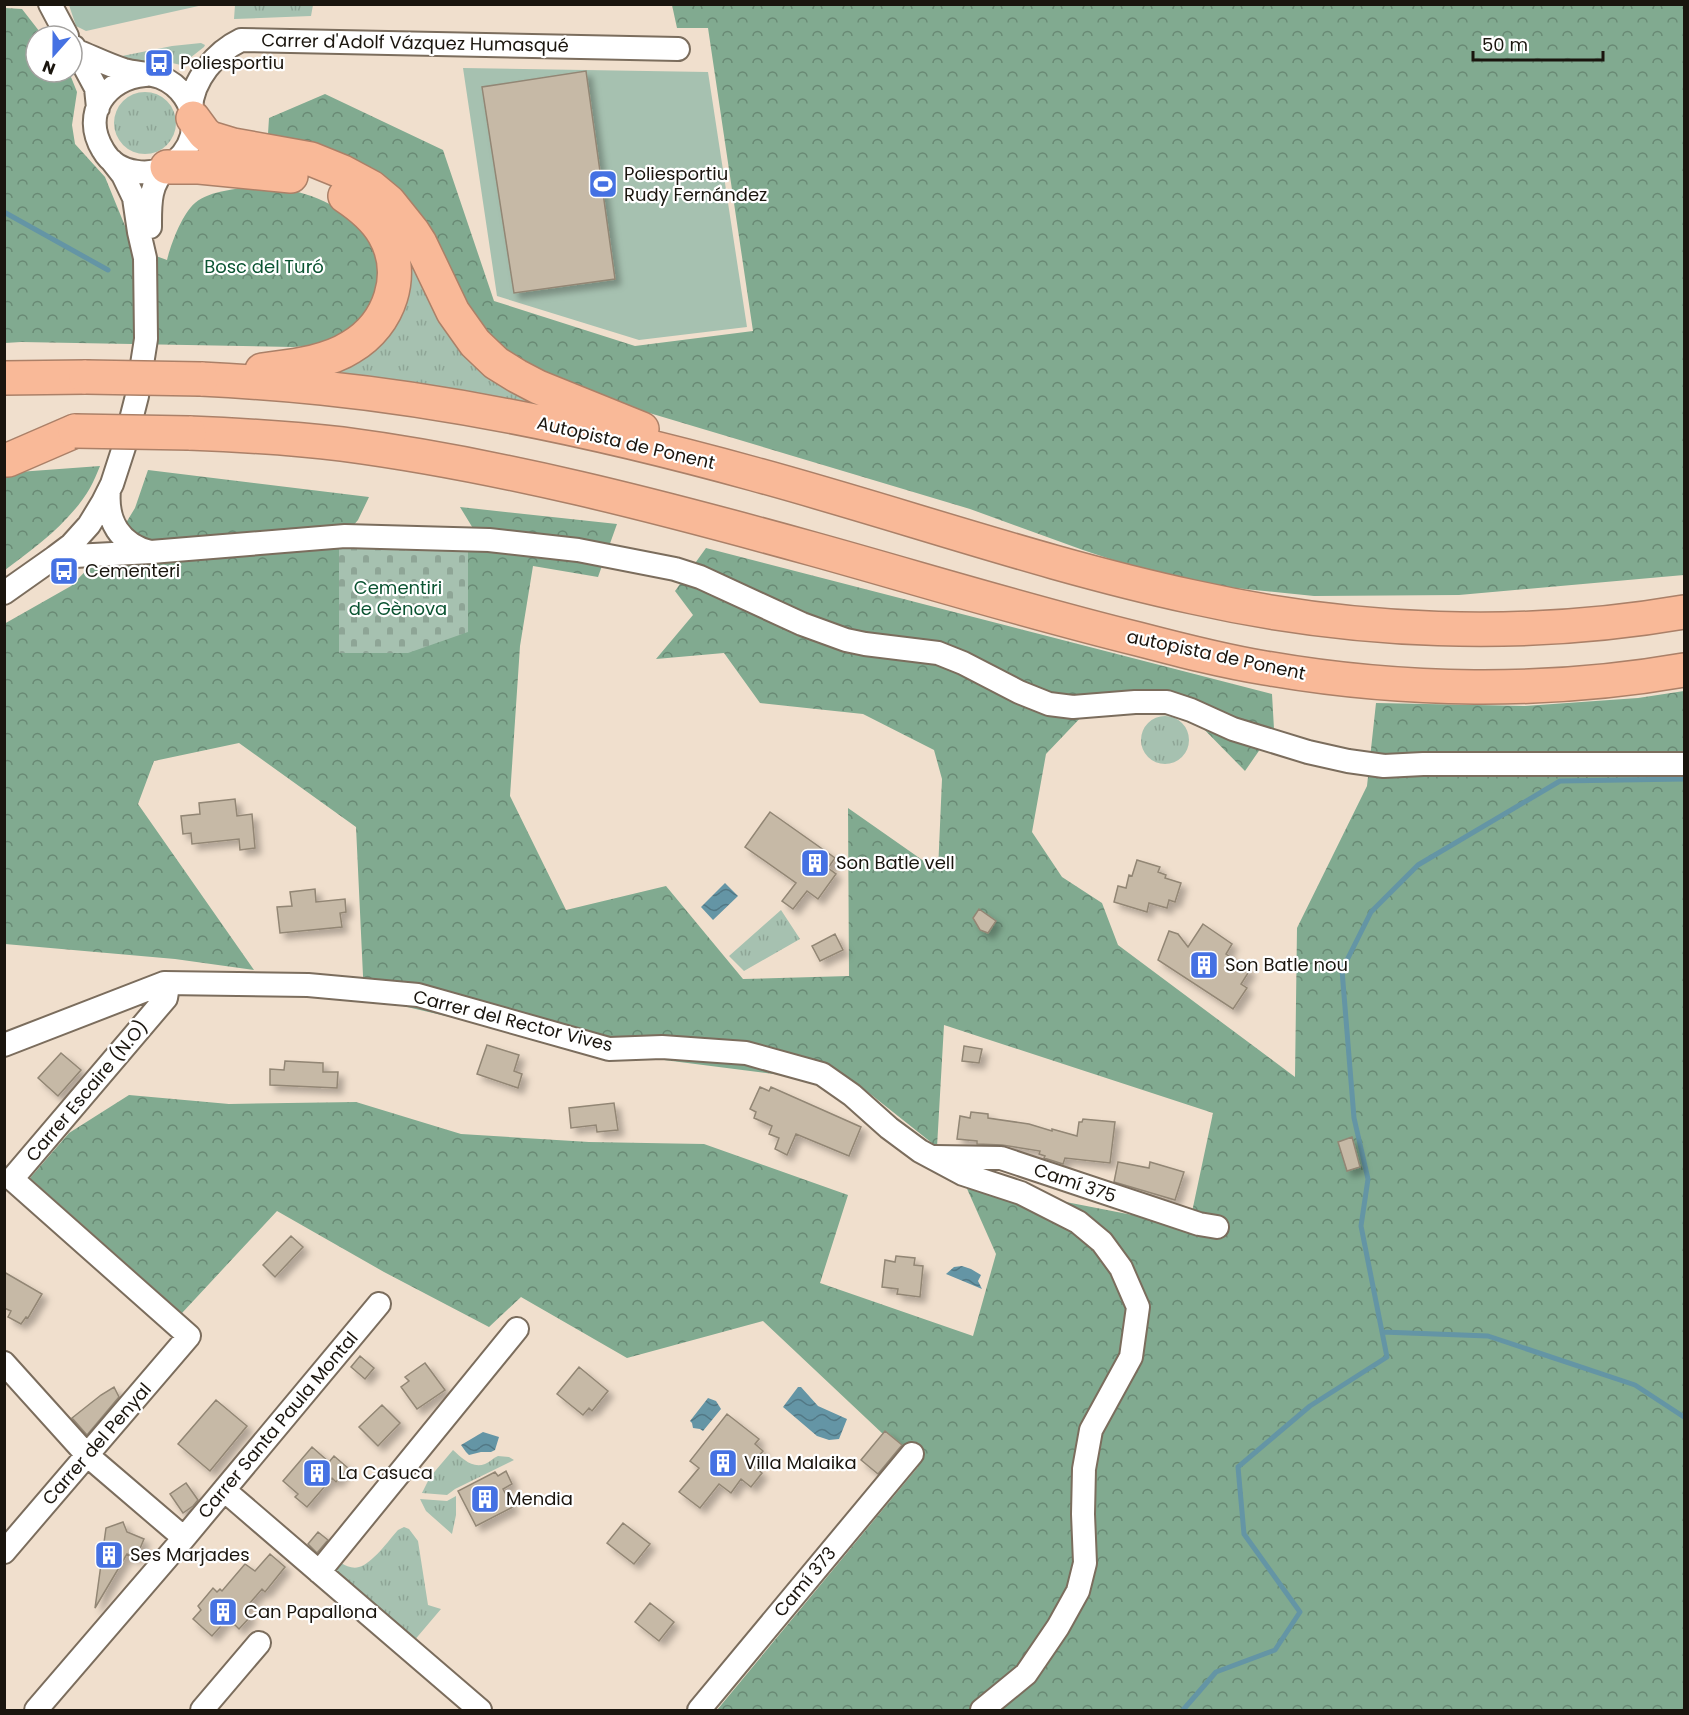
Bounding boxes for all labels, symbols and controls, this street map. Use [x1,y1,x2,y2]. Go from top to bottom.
north arrow [24,24,84,84]
scale bar [1473,24,1604,62]
street label: Carrer d'Adolf Vázquez Humasqué [261,27,569,58]
text: 50 m [1482,32,1528,57]
bus stop icon: Poliesportiu [143,47,175,79]
place label: Poliesportiu [180,50,284,75]
text: N [39,55,59,80]
place label: Poliesportiu Rudy Fernández [624,161,767,207]
sports icon: Poliesportiu Rudy Fernández [587,168,619,200]
park label: Bosc del Turó [204,254,324,279]
street label: Autopista de Ponent [535,410,718,475]
bus stop icon: Cementeri [48,555,80,587]
place label: Cementeri [85,558,180,583]
park label: Cementiri de Gènova [349,575,447,621]
street label: autopista de Ponent [1124,623,1308,686]
building icon: Son Batle vell [799,847,831,879]
place label: Son Batle vell [836,850,955,875]
building icon: Son Batle nou [1188,949,1220,981]
place label: Son Batle nou [1225,952,1348,977]
street label: Carrer del Rector Vives [411,984,615,1057]
street label: Carrer Escaire (N.O) [20,1014,153,1167]
street label: Camí 375 [1031,1157,1120,1208]
street label: Carrer Santa Paula Montal [192,1326,363,1524]
street label: Carrer del Penyal [36,1377,157,1510]
building icon: Villa Malaika [707,1447,739,1479]
place label: Villa Malaika [744,1450,857,1475]
building icon: La Casuca [301,1457,333,1489]
place label: La Casuca [338,1460,433,1485]
building icon: Mendia [469,1483,501,1515]
place label: Mendia [506,1486,573,1511]
building icon: Ses Marjades [93,1539,125,1571]
street label: Camí 373 [768,1541,841,1622]
place label: Ses Marjades [130,1542,250,1567]
building icon: Can Papallona [207,1596,239,1628]
place label: Can Papallona [244,1599,377,1624]

